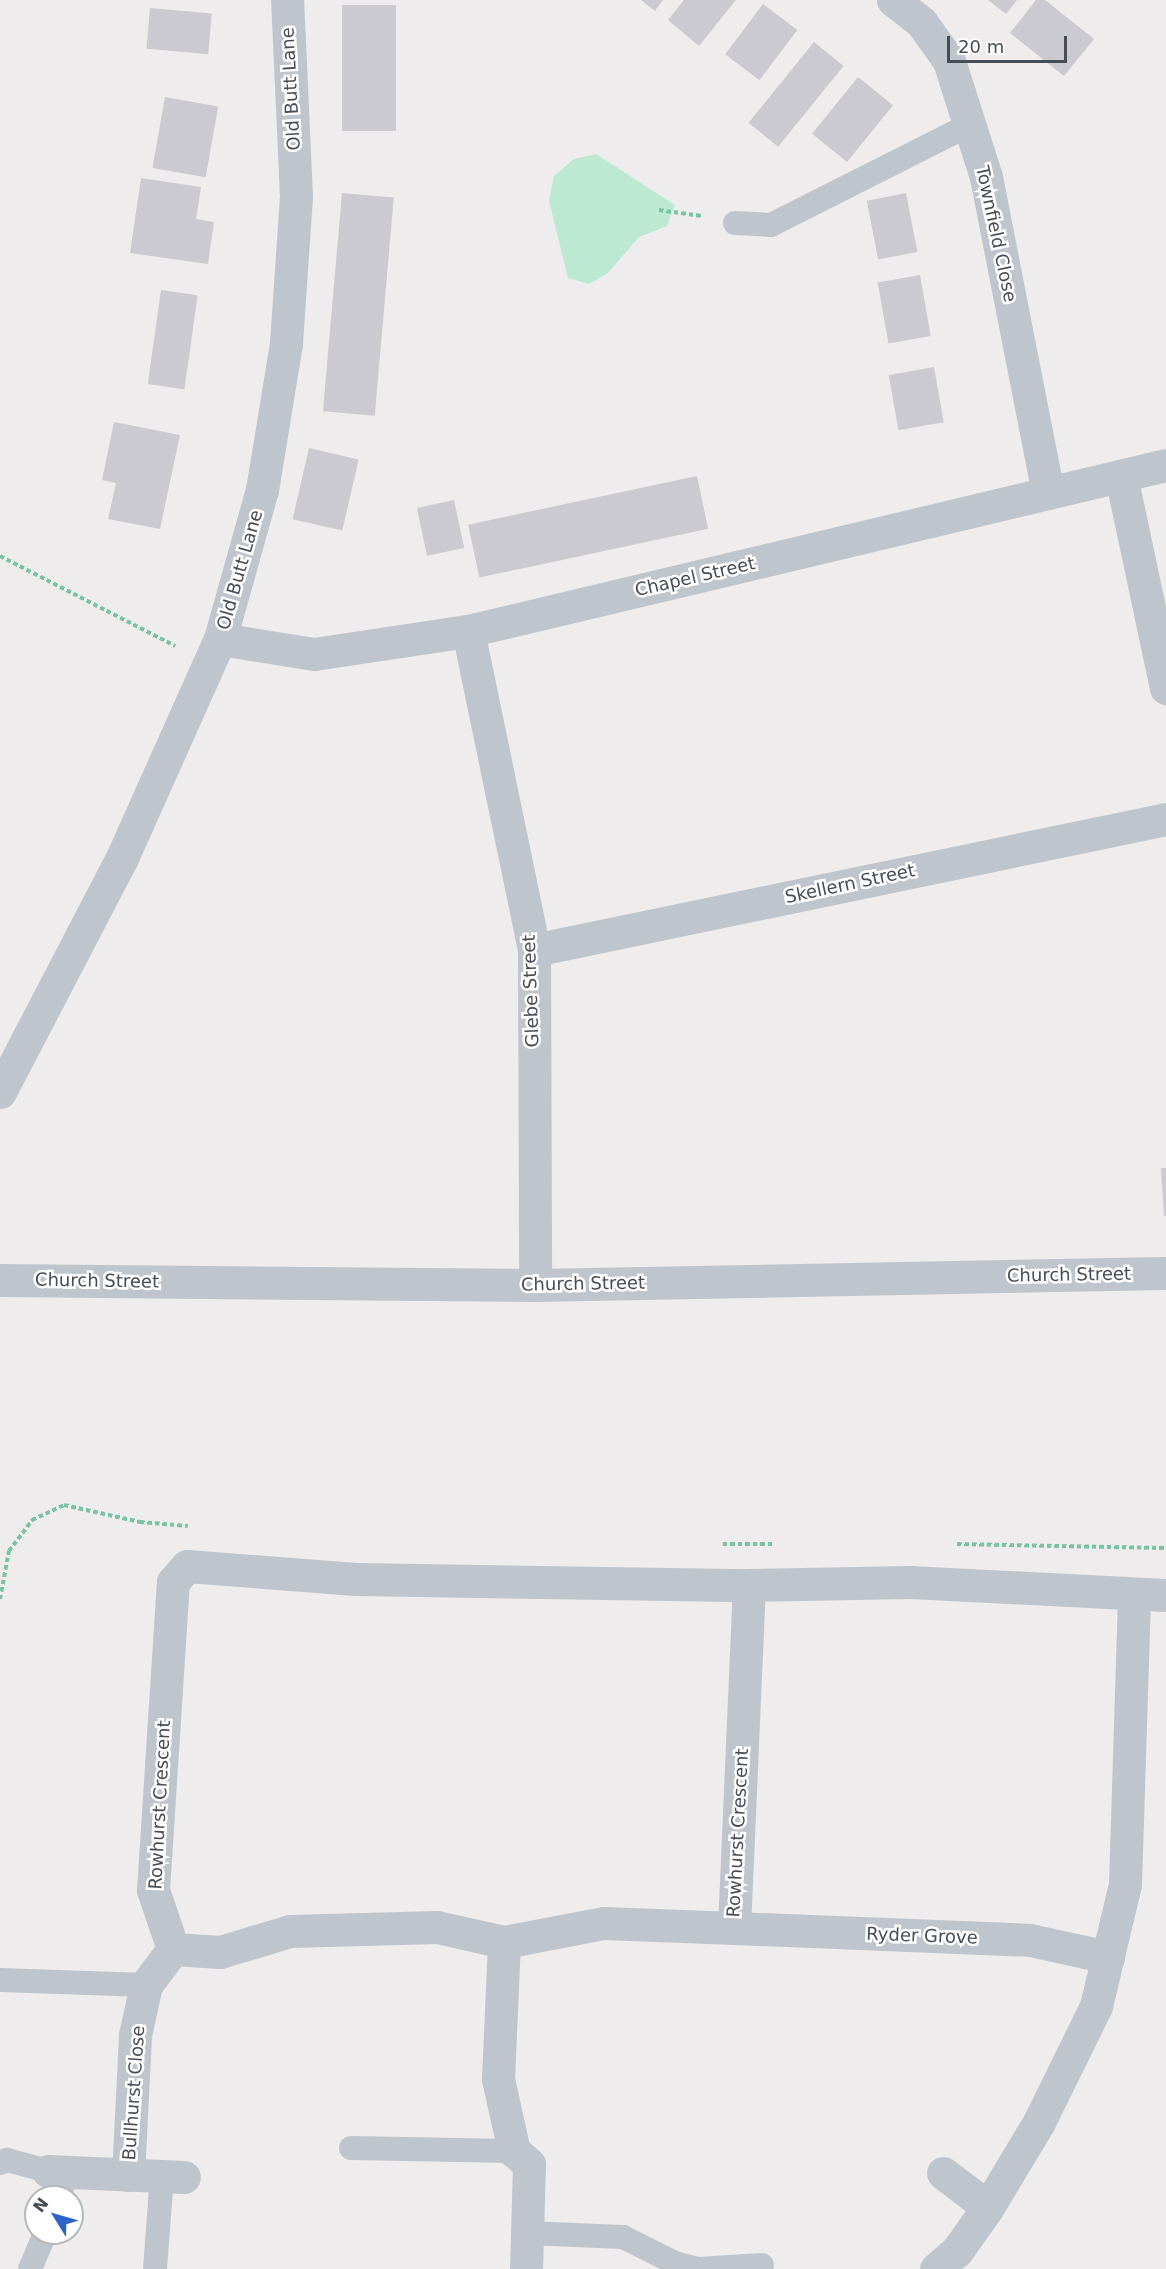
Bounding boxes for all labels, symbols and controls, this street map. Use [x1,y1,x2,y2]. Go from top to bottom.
scale bar [950,24,1070,62]
street label: Old Butt Lane [277,27,305,151]
text: 20 m [958,36,1004,57]
street label: Townfield Close [971,164,1021,304]
street label: Old Butt Lane [213,508,267,632]
street label: Chapel Street [633,553,757,601]
street label: Skellern Street [783,860,917,908]
street label: Glebe Street [518,934,544,1048]
street label: Church Street [1007,1263,1131,1287]
street label: Church Street [35,1269,159,1293]
street label: Church Street [521,1272,645,1296]
street label: Rowhurst Crescent [145,1720,175,1890]
street label: Rowhurst Crescent [723,1748,753,1918]
street label: Ryder Grove [866,1923,978,1949]
street label: Bullhurst Close [119,2025,149,2161]
north arrow [24,2185,84,2245]
text: N [29,2194,52,2216]

